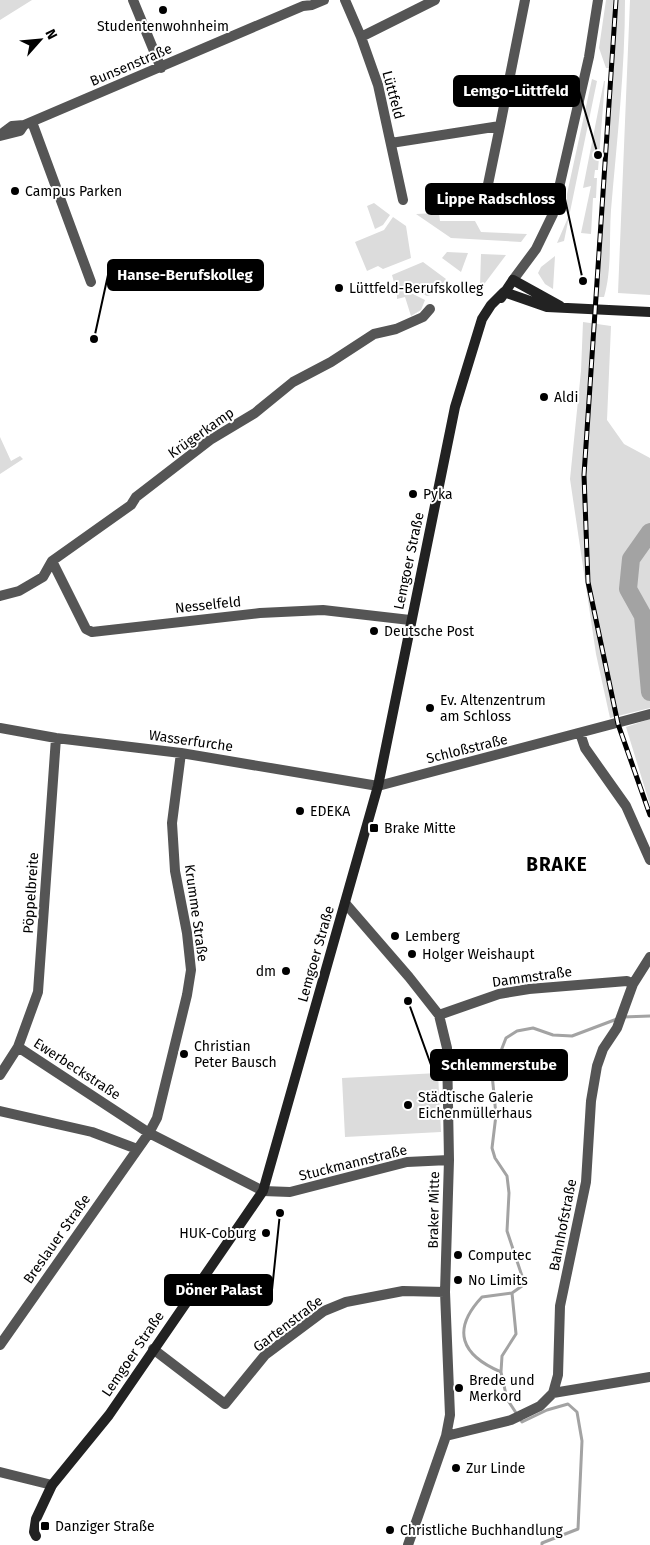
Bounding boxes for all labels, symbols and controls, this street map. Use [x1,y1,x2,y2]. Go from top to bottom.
marker: Studentenwohnheim [157,4,169,16]
north arrow [15,15,65,65]
place label: Studentenwohnheim [97,18,229,35]
text: N [41,26,61,42]
street label: Bunsenstraße [88,40,174,90]
street label: Lüttfeld [378,69,408,121]
callout: Lemgo-Lüttfeld [454,76,579,106]
text: Lemgo-Lüttfeld [463,82,569,100]
place label: Campus Parken [25,183,122,200]
callout: Lippe Radschloss [426,184,565,214]
marker: Campus Parken [9,185,21,197]
text: Lippe Radschloss [437,190,555,208]
callout: Hanse-Berufskolleg [108,260,263,290]
text: Hanse-Berufskolleg [117,266,253,284]
place label: Lüttfeld-Berufskolleg [349,280,484,297]
marker: Lüttfeld-Berufskolleg [333,282,345,294]
place label: Aldi [554,389,578,406]
marker: Aldi [538,391,550,403]
street label: Krügerkamp [165,404,237,462]
place label: Pyka [423,486,453,503]
marker: Pyka [407,488,419,500]
street label: Lemgoer Straße [390,511,428,611]
street label: Nesselfeld [174,593,242,617]
place label: Deutsche Post [384,623,475,640]
marker: Deutsche Post [368,625,380,637]
place label: Ev. Altenzentrum am Schloss [440,692,546,725]
marker: Ev. Altenzentrum am Schloss [424,702,436,714]
street label: Wasserfurche [148,727,234,755]
street label: Schloßstraße [425,731,509,767]
place label: EDEKA [310,803,350,820]
marker: EDEKA [294,805,306,817]
place label: Brake Mitte [384,820,456,837]
marker: Brake Mitte [368,822,380,834]
street label: Pöppelbreite [20,852,42,934]
district label: BRAKE [526,853,588,876]
street label: Krumme Straße [181,863,211,963]
street label: Lemgoer Straße [294,904,338,1004]
place label: Lemberg [405,928,460,945]
marker: Lemberg [389,930,401,942]
place label: Holger Weishaupt [422,946,535,963]
marker: Holger Weishaupt [406,948,418,960]
place label: dm [256,963,276,980]
street label: Dammstraße [491,963,573,991]
marker: dm [280,965,292,977]
street label: Ewerbeckstraße [30,1035,124,1103]
place label: Christian Peter Bausch [194,1038,277,1071]
marker: Christian Peter Bausch [178,1048,190,1060]
callout: Schlemmerstube [431,1050,567,1080]
text: Schlemmerstube [441,1056,557,1074]
place label: Städtische Galerie Eichenmüllerhaus [418,1089,533,1122]
marker: Städtische Galerie Eichenmüllerhaus [402,1099,414,1111]
street label: Stuckmannstraße [297,1141,409,1185]
street label: Braker Mitte [425,1171,443,1249]
street label: Bahnhofstraße [546,1177,580,1273]
street label: Breslauer Straße [20,1191,94,1287]
place label: HUK-Coburg [179,1225,257,1242]
marker: HUK-Coburg [260,1227,272,1239]
place label: Computec [468,1247,532,1264]
marker: Computec [452,1249,464,1261]
place label: No Limits [468,1272,528,1289]
marker: No Limits [452,1274,464,1286]
callout: Döner Palast [165,1275,272,1305]
text: Döner Palast [176,1281,263,1299]
street label: Gartenstraße [250,1292,326,1356]
street label: Lemgoer Straße [98,1308,168,1400]
place label: Brede und Merkord [469,1372,535,1405]
marker: Brede und Merkord [453,1382,465,1394]
place label: Zur Linde [466,1460,525,1477]
marker: Zur Linde [450,1462,462,1474]
place label: Danziger Straße [55,1518,155,1535]
marker: Danziger Straße [39,1520,51,1532]
place label: Christliche Buchhandlung [400,1522,563,1539]
marker: Christliche Buchhandlung [384,1524,396,1536]

